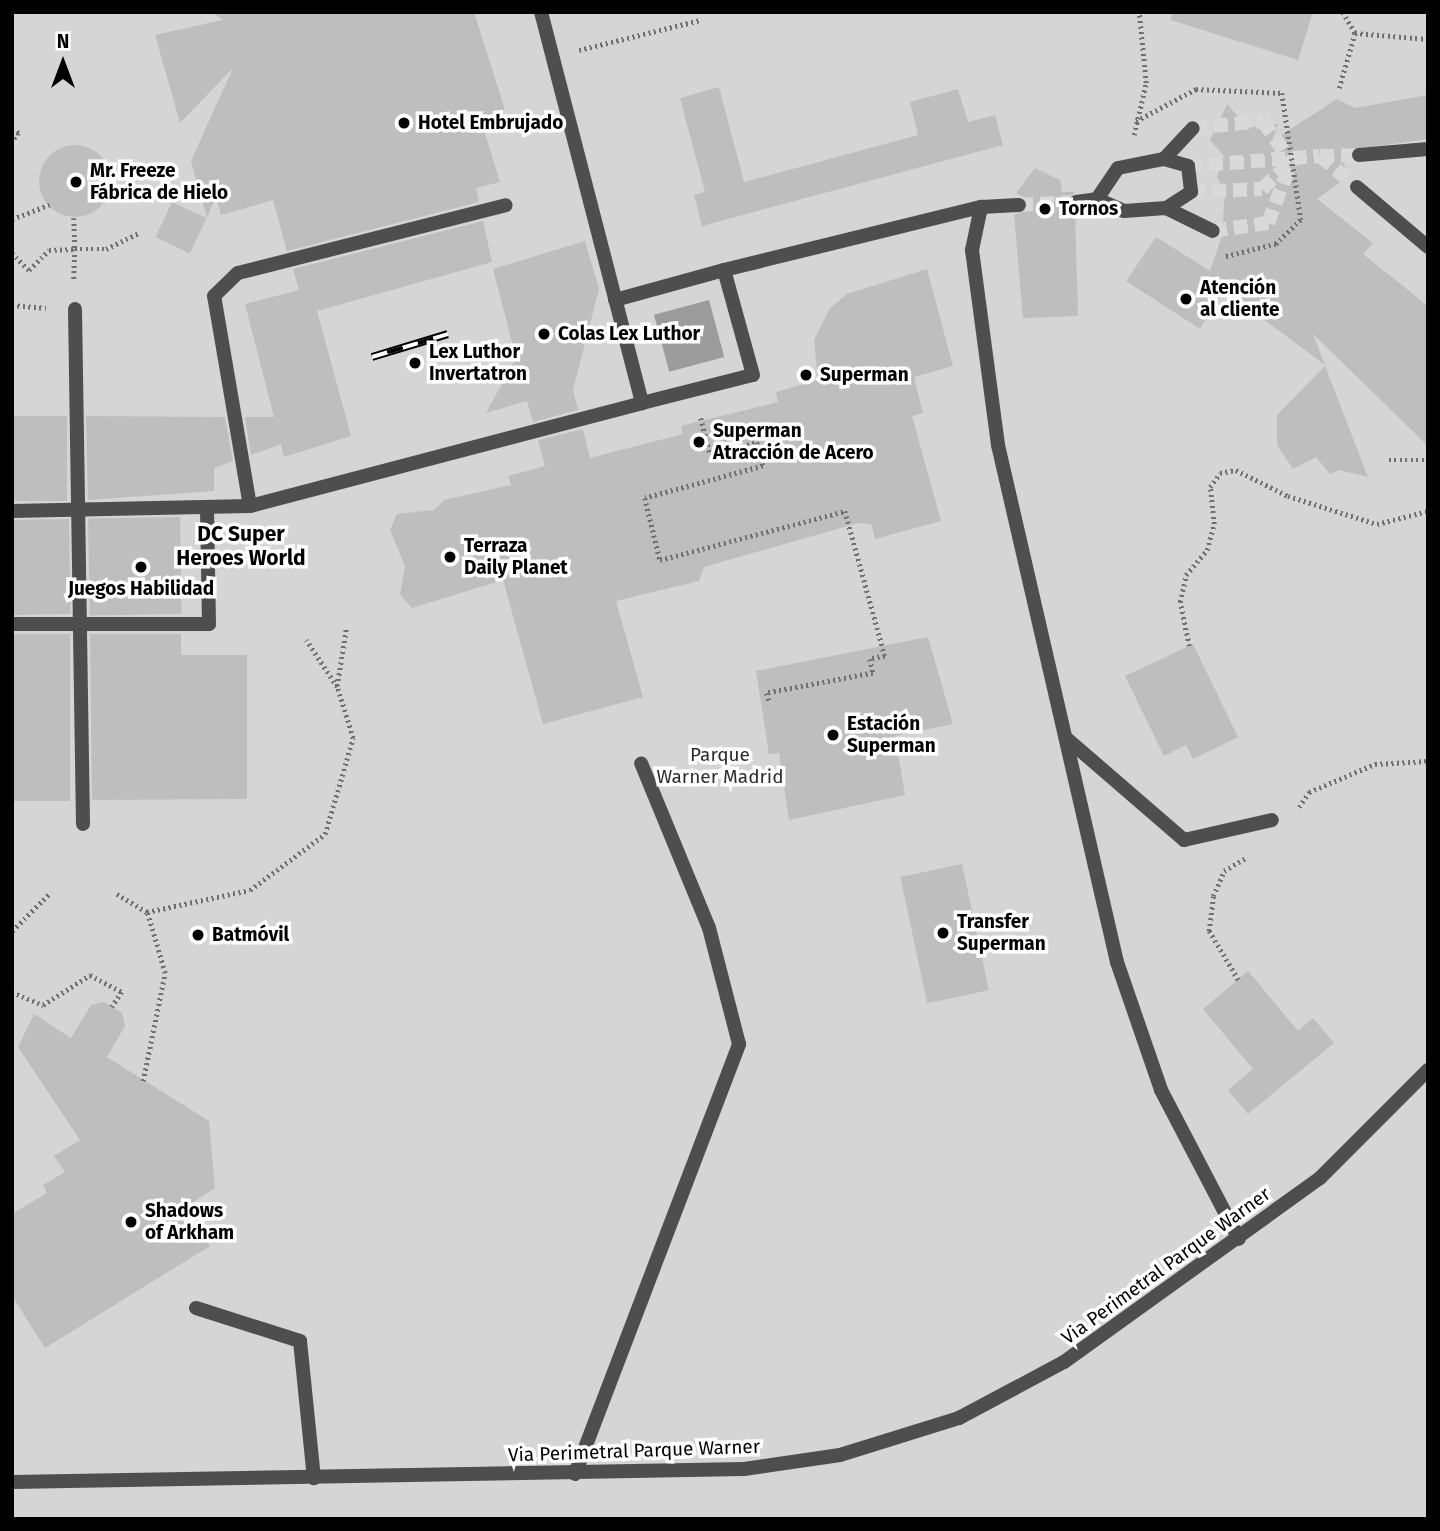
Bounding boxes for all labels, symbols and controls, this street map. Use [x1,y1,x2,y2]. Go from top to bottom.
north arrow [28,28,98,98]
text: N [57,30,69,53]
place label: Hotel Embrujado [418,112,563,134]
marker: Hotel Embrujado [396,115,412,131]
place label: Mr. Freeze Fábrica de Hielo [90,160,228,204]
marker: Mr. Freeze Fábrica de Hielo [68,174,84,190]
place label: Tornos [1059,198,1118,220]
marker: Tornos [1037,201,1053,217]
place label: Atención al cliente [1200,277,1279,321]
marker: Atención al cliente [1178,291,1194,307]
place label: Colas Lex Luthor [558,323,700,345]
marker: Colas Lex Luthor [536,326,552,342]
place label: Lex Luthor Invertatron [429,341,527,385]
marker: Lex Luthor Invertatron [407,355,423,371]
place label: Superman [820,364,909,386]
marker: Superman [798,367,814,383]
place label: Superman Atracción de Acero [713,420,874,464]
marker: Superman Atracción de Acero [691,434,707,450]
district label: DC Super Heroes World [176,521,306,571]
place label: Terraza Daily Planet [464,535,568,579]
marker: Terraza Daily Planet [442,549,458,565]
marker: Juegos Habilidad [133,559,149,575]
place label: Juegos Habilidad [68,578,214,600]
place label: Estación Superman [847,713,936,757]
marker: Estación Superman [825,727,841,743]
park label: Parque Warner Madrid [656,744,784,788]
place label: Transfer Superman [957,911,1046,955]
place label: Batmóvil [212,924,289,946]
marker: Transfer Superman [935,925,951,941]
marker: Batmóvil [190,927,206,943]
street label: Via Perimetral Parque Warner [1057,1183,1275,1349]
place label: Shadows of Arkham [145,1200,234,1244]
marker: Shadows of Arkham [123,1214,139,1230]
street label: Via Perimetral Parque Warner [508,1435,760,1467]

